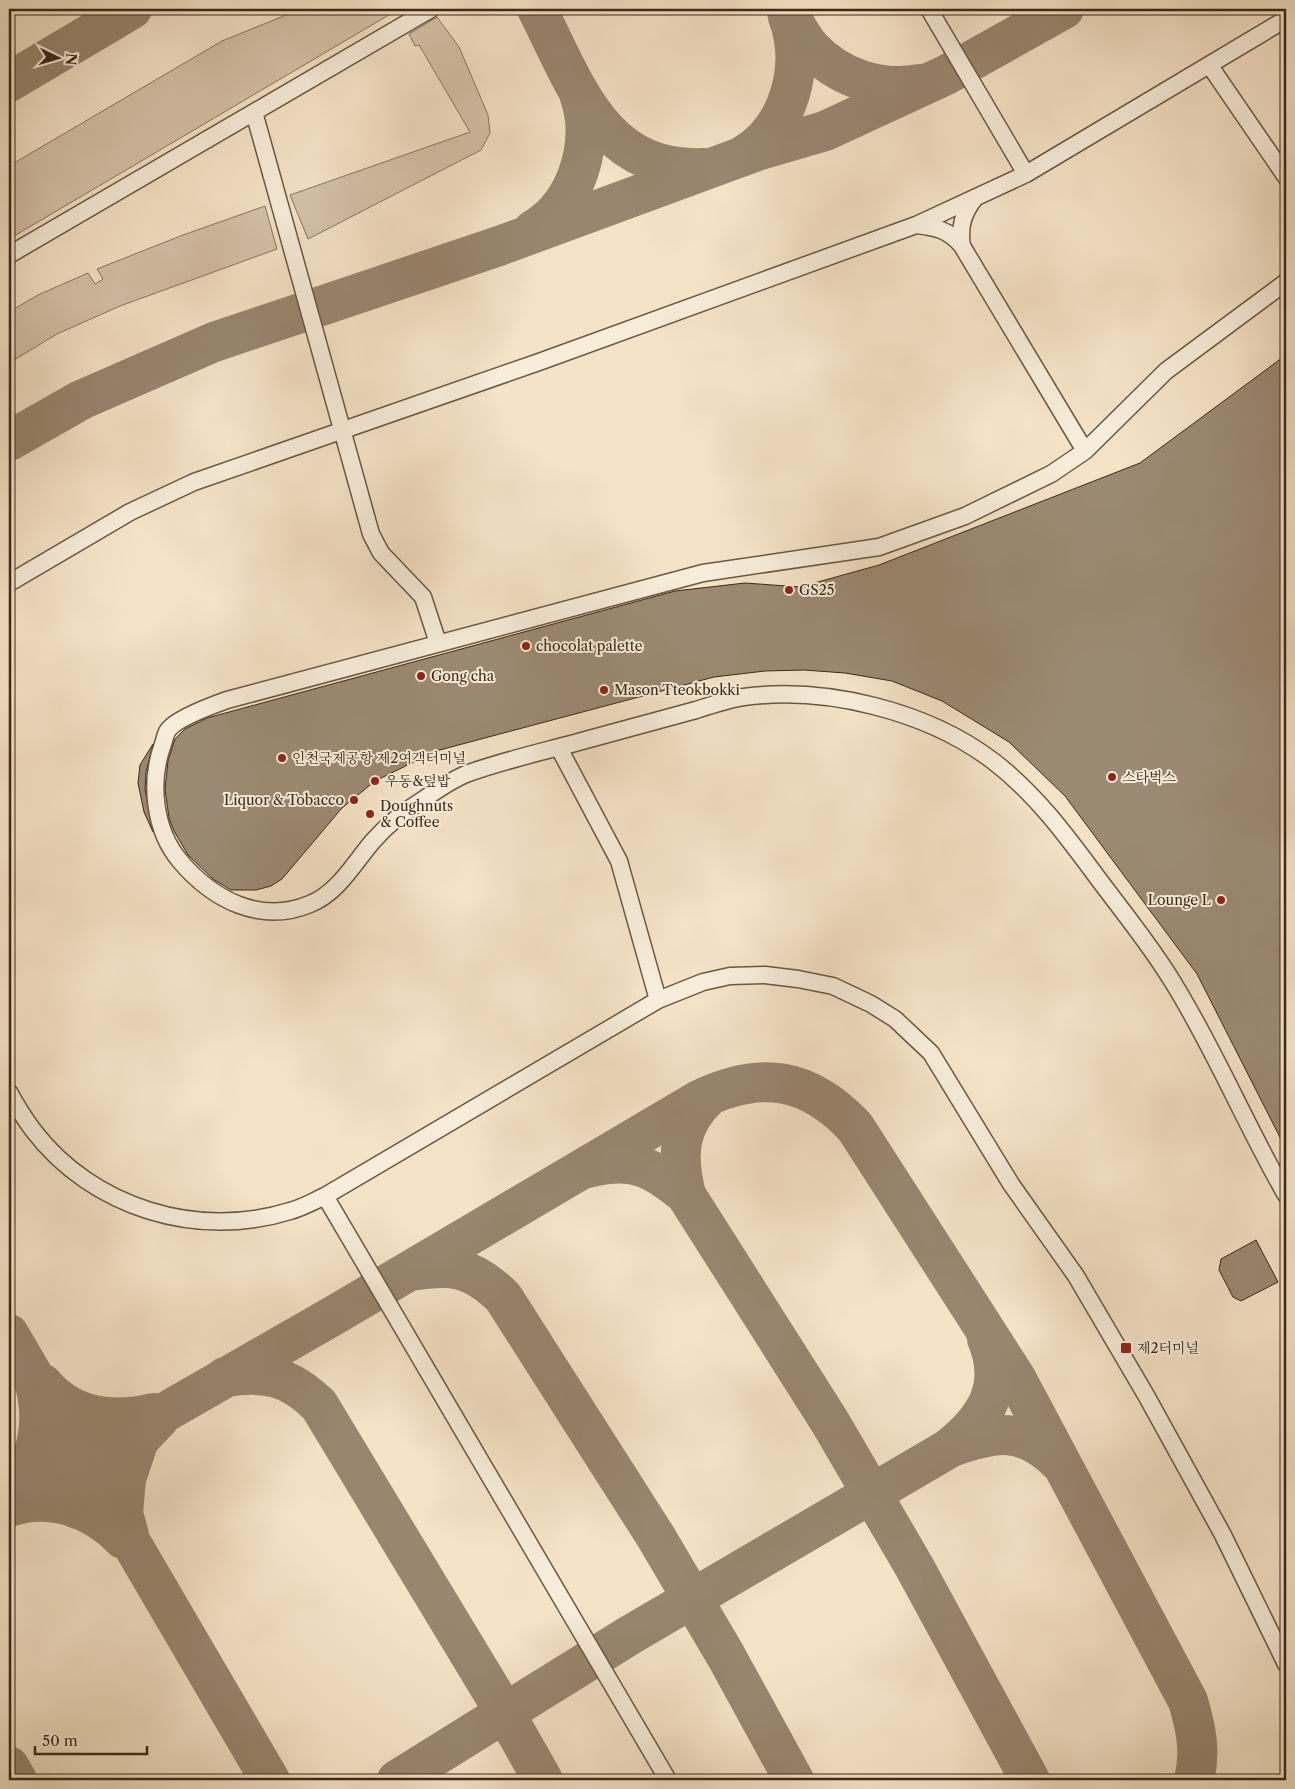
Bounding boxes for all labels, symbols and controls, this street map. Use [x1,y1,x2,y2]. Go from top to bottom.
north arrow [32,32,82,82]
text: N [61,52,80,66]
place label: GS25 [799,581,834,599]
marker: GS25 [783,584,795,596]
place label: chocolat palette [536,637,643,655]
marker: chocolat palette [520,640,532,652]
place label: Gong cha [431,667,495,685]
marker: Gong cha [415,670,427,682]
place label: Mason Tteokbokki [614,681,740,699]
marker: Mason Tteokbokki [598,684,610,696]
place label: 인천국제공항 제2여객터미널 [292,749,466,767]
marker: 인천국제공항 제2여객터미널 [276,752,288,764]
place label: 스타벅스 [1122,768,1177,786]
marker: 스타벅스 [1106,771,1118,783]
place label: 우동&덮밥 [385,772,451,790]
marker: 우동&덮밥 [369,775,381,787]
place label: Liquor & Tobacco [224,791,344,809]
marker: Liquor & Tobacco [348,794,360,806]
place label: Doughnuts & Coffee [380,797,453,831]
marker: Doughnuts & Coffee [364,808,376,820]
place label: Lounge L [1148,891,1211,909]
marker: Lounge L [1215,894,1227,906]
place label: 제2터미널 [1137,1339,1199,1357]
marker: 제2터미널 [1119,1341,1133,1355]
scale bar [35,1724,148,1756]
text: 50 m [42,1731,78,1750]

